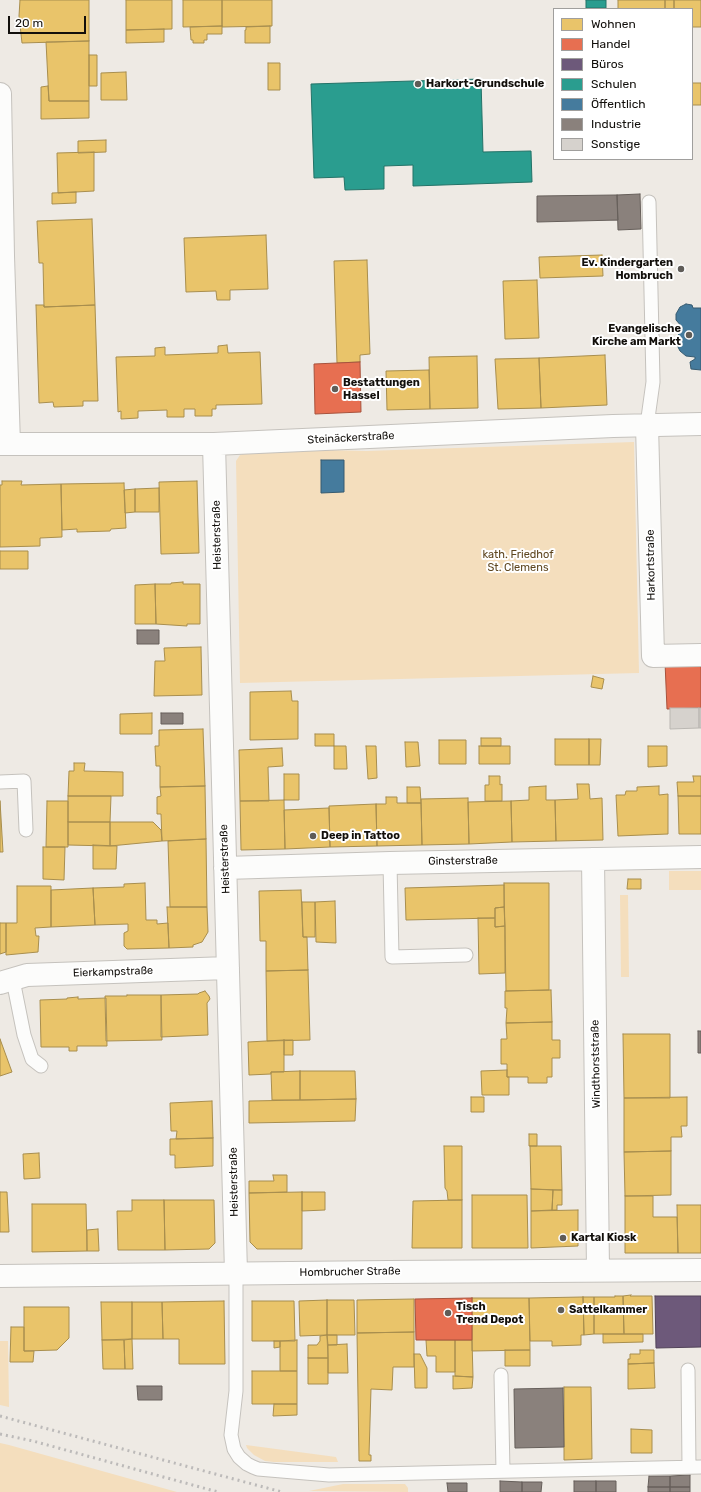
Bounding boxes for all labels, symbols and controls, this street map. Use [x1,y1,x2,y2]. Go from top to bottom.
scale bar [10,8,88,34]
legend [553,8,693,160]
text: 20 m [15,16,43,30]
text: Wohnen [591,17,636,31]
text: Handel [591,37,630,51]
text: Büros [591,57,624,71]
place label: Harkort-Grundschule [426,77,544,91]
text: Schulen [591,77,637,91]
marker: Harkort-Grundschule [413,79,423,89]
text: Öffentlich [591,97,646,111]
text: Industrie [591,117,641,131]
text: Sonstige [591,137,640,151]
place label: Ev. Kindergarten Hombruch [581,256,673,282]
marker: Ev. Kindergarten Hombruch [676,264,686,274]
place label: Evangelische Kirche am Markt [592,322,681,348]
marker: Evangelische Kirche am Markt [684,330,694,340]
place label: Bestattungen Hassel [343,376,420,402]
marker: Bestattungen Hassel [330,384,340,394]
street label: Steinäckerstraße [307,429,395,447]
street label: Heisterstraße [210,500,224,570]
street label: Harkortstraße [644,529,658,601]
park label: kath. Friedhof St. Clemens [482,548,554,574]
street label: Heisterstraße [217,824,233,894]
place label: Deep in Tattoo [321,829,400,843]
marker: Deep in Tattoo [308,831,318,841]
street label: Ginsterstraße [428,854,498,868]
street label: Eierkampstraße [73,964,153,980]
street label: Windthorststraße [589,1019,603,1109]
street label: Heisterstraße [227,1147,241,1217]
place label: Kartal Kiosk [571,1231,636,1245]
marker: Kartal Kiosk [558,1233,568,1243]
street label: Hombrucher Straße [299,1265,401,1279]
place label: Tisch Trend Depot [456,1300,523,1326]
place label: Sattelkammer [569,1303,647,1317]
marker: Sattelkammer [556,1305,566,1315]
marker: Tisch Trend Depot [443,1308,453,1318]

